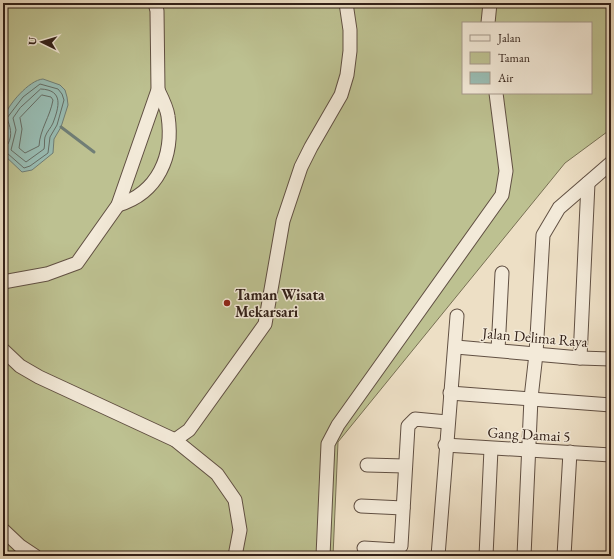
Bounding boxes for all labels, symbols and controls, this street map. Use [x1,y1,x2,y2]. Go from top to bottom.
north arrow [22,22,62,62]
legend [462,22,592,94]
text: Jalan [497,30,522,46]
text: U [25,36,39,46]
text: Taman [498,50,531,66]
text: Air [497,70,513,86]
place label: Taman Wisata Mekarsari [235,285,325,321]
marker: Taman Wisata Mekarsari [222,298,232,308]
street label: Jalan Delima Raya [480,323,588,351]
street label: Gang Damai 5 [487,422,571,446]

